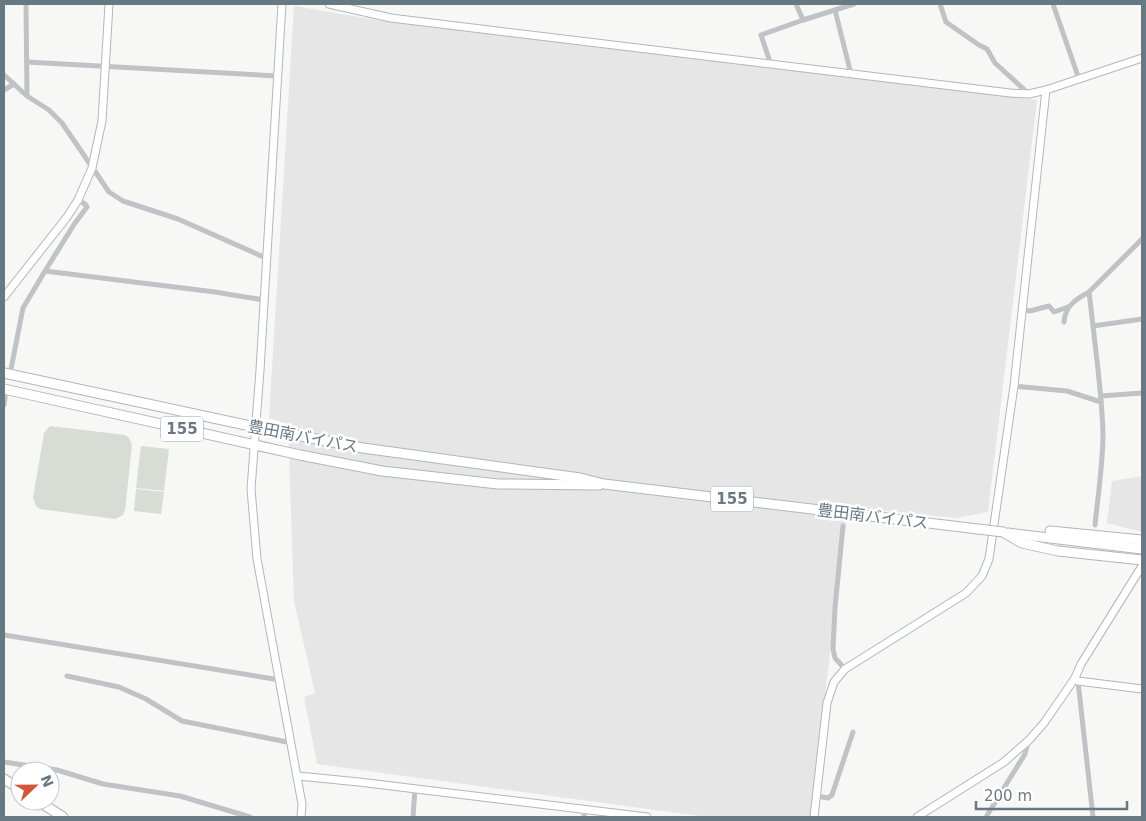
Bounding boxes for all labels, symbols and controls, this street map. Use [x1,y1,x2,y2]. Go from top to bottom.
road number: 155 [161,416,203,442]
street label: 豊田南バイパス [246,417,360,456]
road number: 155 [711,486,753,512]
street label: 豊田南バイパス [816,500,930,533]
north arrow [10,761,60,811]
text: N [37,773,57,790]
scale bar [976,778,1127,810]
text: 200 m [984,787,1032,805]

